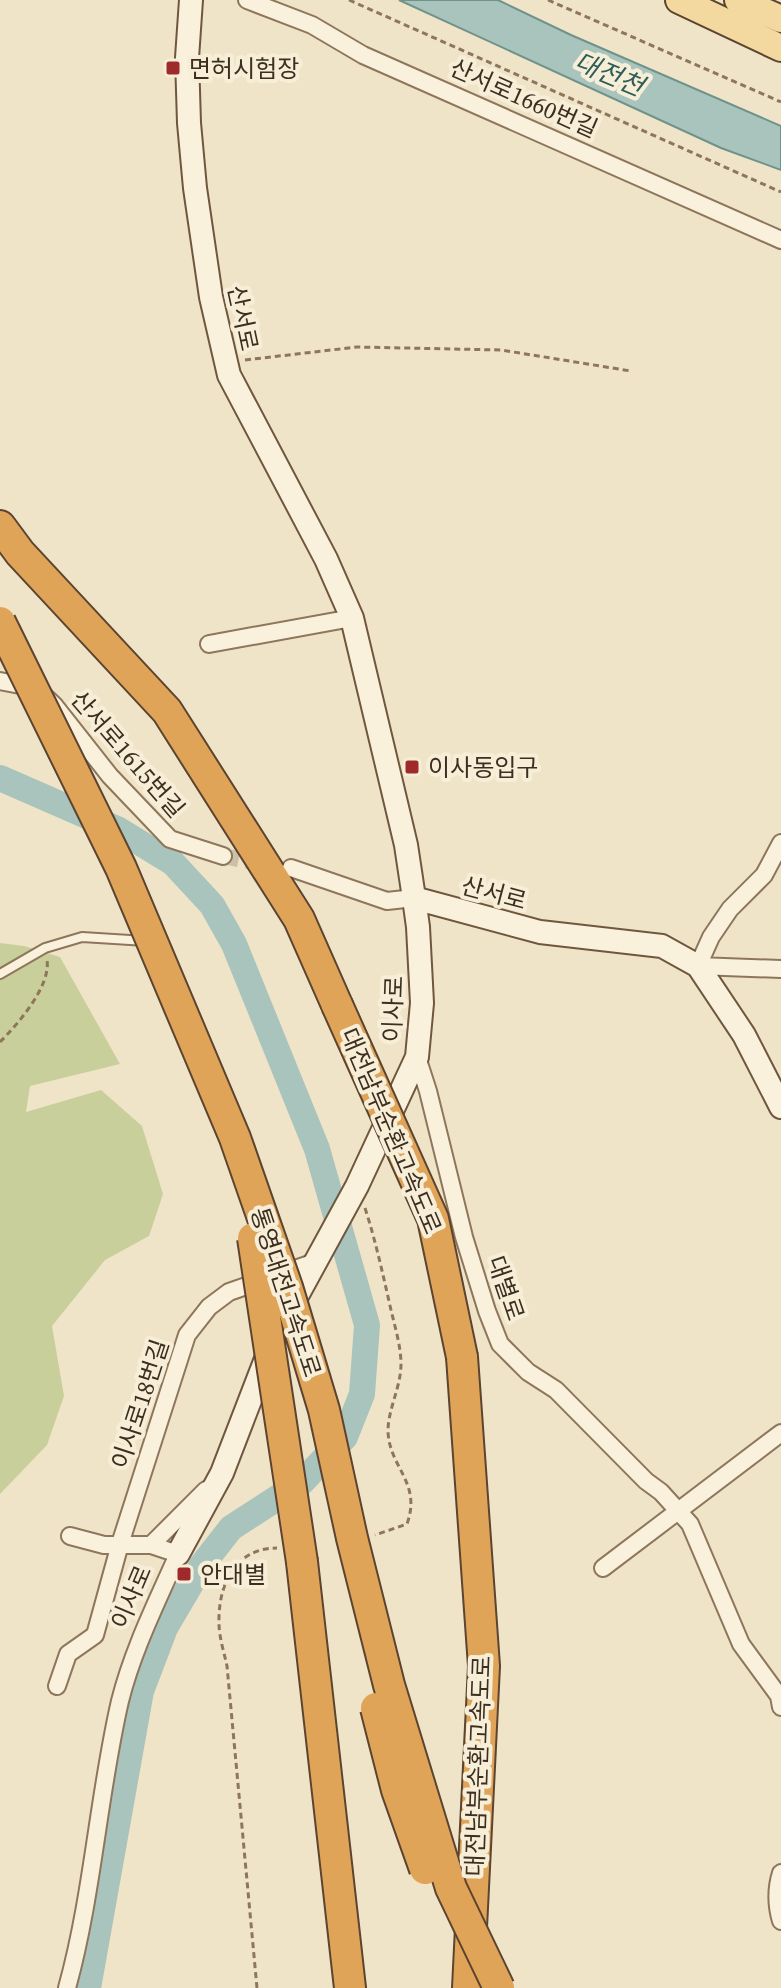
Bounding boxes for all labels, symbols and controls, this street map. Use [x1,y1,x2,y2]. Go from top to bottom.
water label: 대전천 [569,43,652,106]
street label: 산서로1660번길 [445,51,603,145]
place label: 면허시험장 [189,52,299,85]
marker: 면허시험장 [164,59,182,77]
street label: 산서로 [220,282,266,354]
street label: 산서로1615번길 [64,683,192,825]
place label: 이사동입구 [428,751,538,784]
marker: 이사동입구 [403,758,421,776]
street label: 산서로 [458,868,530,918]
street label: 이사로 [375,975,411,1043]
street label: 대전남부순환고속도로 [333,1023,449,1239]
street label: 통영대전고속도로 [243,1203,329,1381]
street label: 대별로 [480,1251,532,1325]
street label: 이사로18번길 [104,1335,176,1473]
place label: 안대별 [200,1558,266,1591]
street label: 이사로 [103,1560,159,1634]
marker: 안대별 [175,1565,193,1583]
street label: 대전남부순환고속도로 [458,1655,498,1877]

